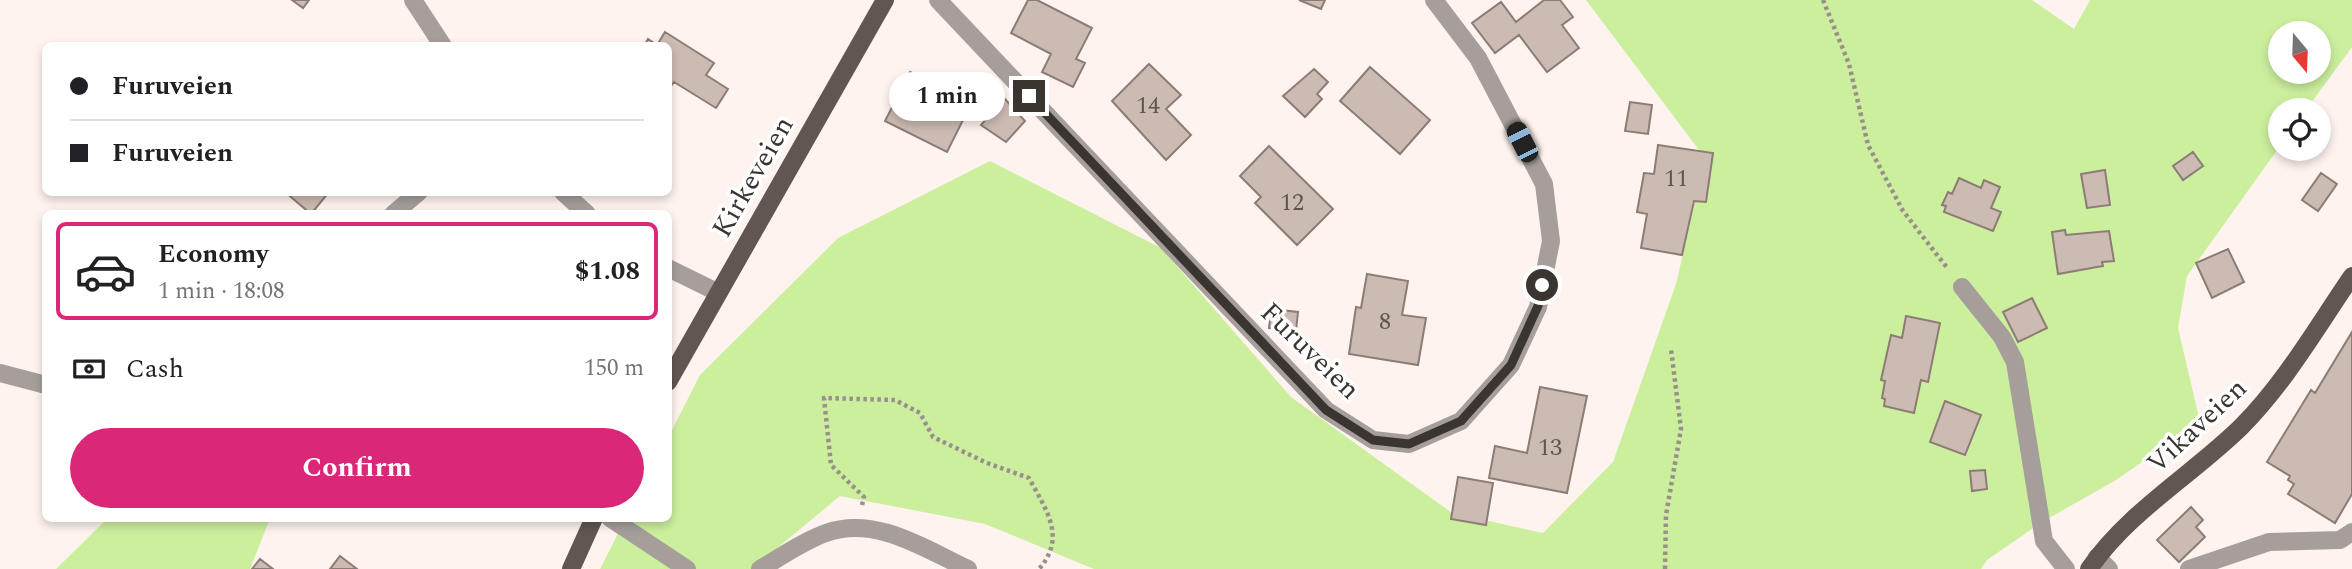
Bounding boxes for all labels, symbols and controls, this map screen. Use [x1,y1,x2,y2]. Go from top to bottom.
north arrow [2268,21,2331,84]
map controls [2268,21,2331,161]
text: Furuveien [112,66,233,106]
callout: 1 min [889,72,1004,120]
text: 1 min [916,79,978,114]
route end [1013,80,1045,112]
house number: 14 [1136,88,1160,124]
button: locate [2268,98,2331,161]
street label: Kirkeveien [701,108,805,246]
car [1504,119,1541,165]
text: Furuveien [112,133,233,173]
house number: 11 [1664,161,1688,197]
house number: 12 [1280,185,1304,221]
text: Economy [158,234,268,274]
icon: car [74,240,137,303]
text: $1.08 [575,251,640,291]
route start [1526,269,1558,301]
text: 1 min · 18:08 [158,274,285,309]
street label: Furuveien [1250,292,1370,410]
house number: 8 [1379,304,1391,340]
text: Cash [126,349,184,389]
icon: cash [70,350,108,388]
text: 150 m [584,351,644,386]
street label: Vikaveien [2137,368,2257,484]
button: Confirm [70,428,644,508]
house number: 13 [1538,430,1562,466]

